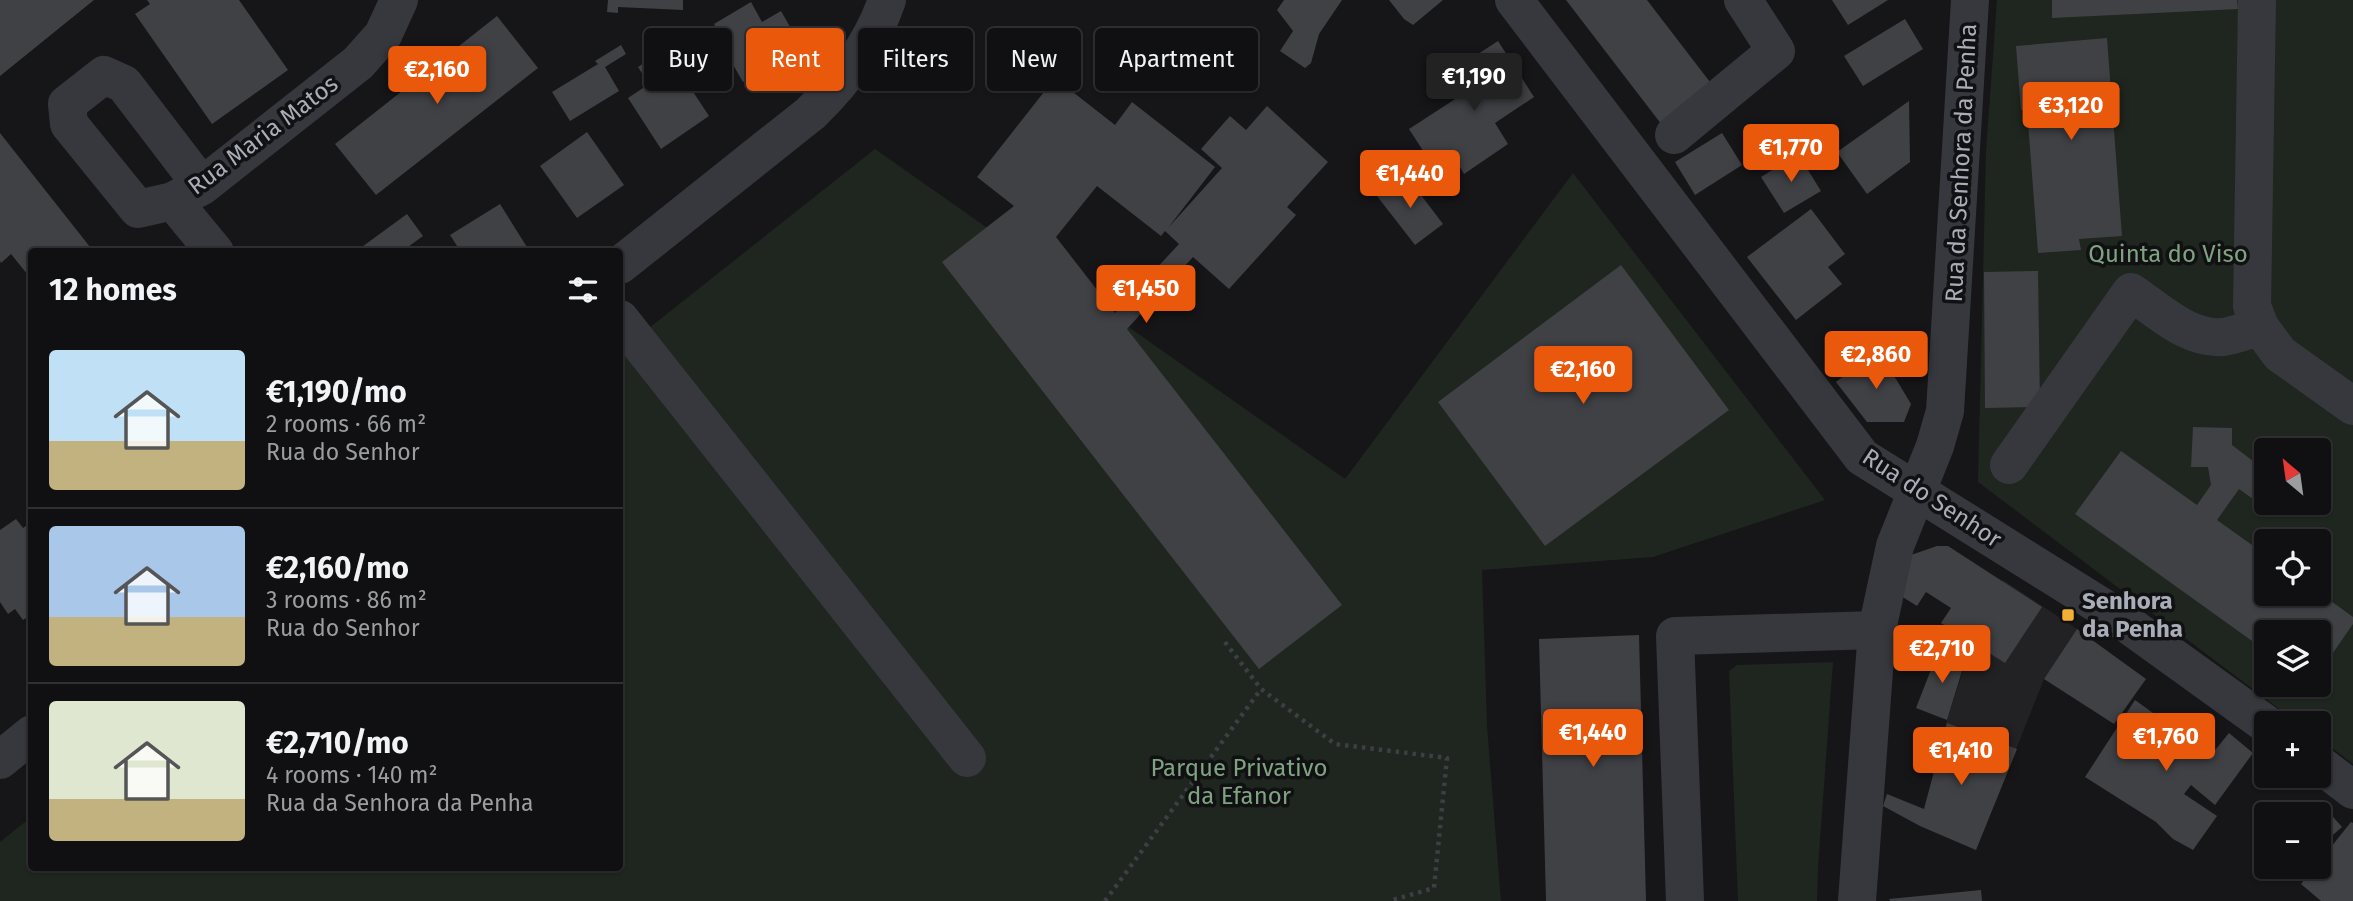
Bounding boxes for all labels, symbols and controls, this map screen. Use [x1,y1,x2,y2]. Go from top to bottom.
street label: Rua da Senhora da Penha [1940,23,1982,303]
chip: Buy [644,28,732,91]
chip: Rent [746,28,844,91]
chip: Filters [858,28,973,91]
chip: New [987,28,1081,91]
chip: Apartment [1095,28,1258,91]
pin: €2,160 [380,46,494,106]
pin: €1,190 [1417,54,1531,113]
text: €2,160 [404,55,470,83]
text: €1,190 [1442,62,1506,90]
street label: Rua Maria Matos [183,70,343,200]
pin: €3,120 [2014,82,2128,142]
text: €3,120 [2039,91,2103,119]
pin: €1,770 [1734,124,1848,184]
text: €1,770 [1759,133,1823,161]
pin: €1,440 [1353,150,1467,210]
text: €1,440 [1376,159,1444,187]
park label: Quinta do Viso [2088,240,2248,268]
pin: €1,450 [1089,266,1203,325]
icon: filters [564,271,602,309]
text: 12 homes [49,272,177,308]
text: €1,450 [1112,274,1180,302]
pin: €2,860 [1819,332,1933,391]
text: €2,860 [1841,340,1911,368]
pin: €2,160 [1526,346,1640,406]
text: €2,160 [1550,355,1616,383]
text: €1,190/mo [266,374,407,410]
icon: home [105,378,189,462]
text: 2 rooms · 66 m² [266,410,426,438]
text: Rua do Senhor [266,438,420,466]
north arrow [2254,438,2331,514]
map controls [2254,438,2331,879]
street label: Rua do Senhor [1857,443,2007,554]
button: locate [2254,529,2331,606]
text: €2,160/mo [266,550,409,586]
icon: home [105,554,189,638]
text: 3 rooms · 86 m² [266,586,427,614]
place label: Senhora da Penha [2082,587,2183,643]
marker: Senhora da Penha [2060,607,2076,623]
text: Rua do Senhor [266,614,420,642]
button: layers [2254,620,2331,697]
pin: €2,710 [1885,626,1999,685]
text: €2,710 [1909,634,1975,662]
pin: €1,440 [1536,710,1650,769]
button: + [2254,711,2331,788]
pin: €1,760 [2109,714,2223,773]
text: €1,440 [1559,718,1627,746]
text: €1,760 [2133,722,2199,750]
text: €2,710/mo [266,725,409,761]
pin: €1,410 [1904,728,2018,787]
icon: home [105,729,189,813]
text: €1,410 [1929,736,1993,764]
park label: Parque Privativo da Efanor [1150,754,1328,810]
text: 4 rooms · 140 m² [266,761,437,789]
text: Rua da Senhora da Penha [266,789,533,817]
button: − [2254,802,2331,879]

